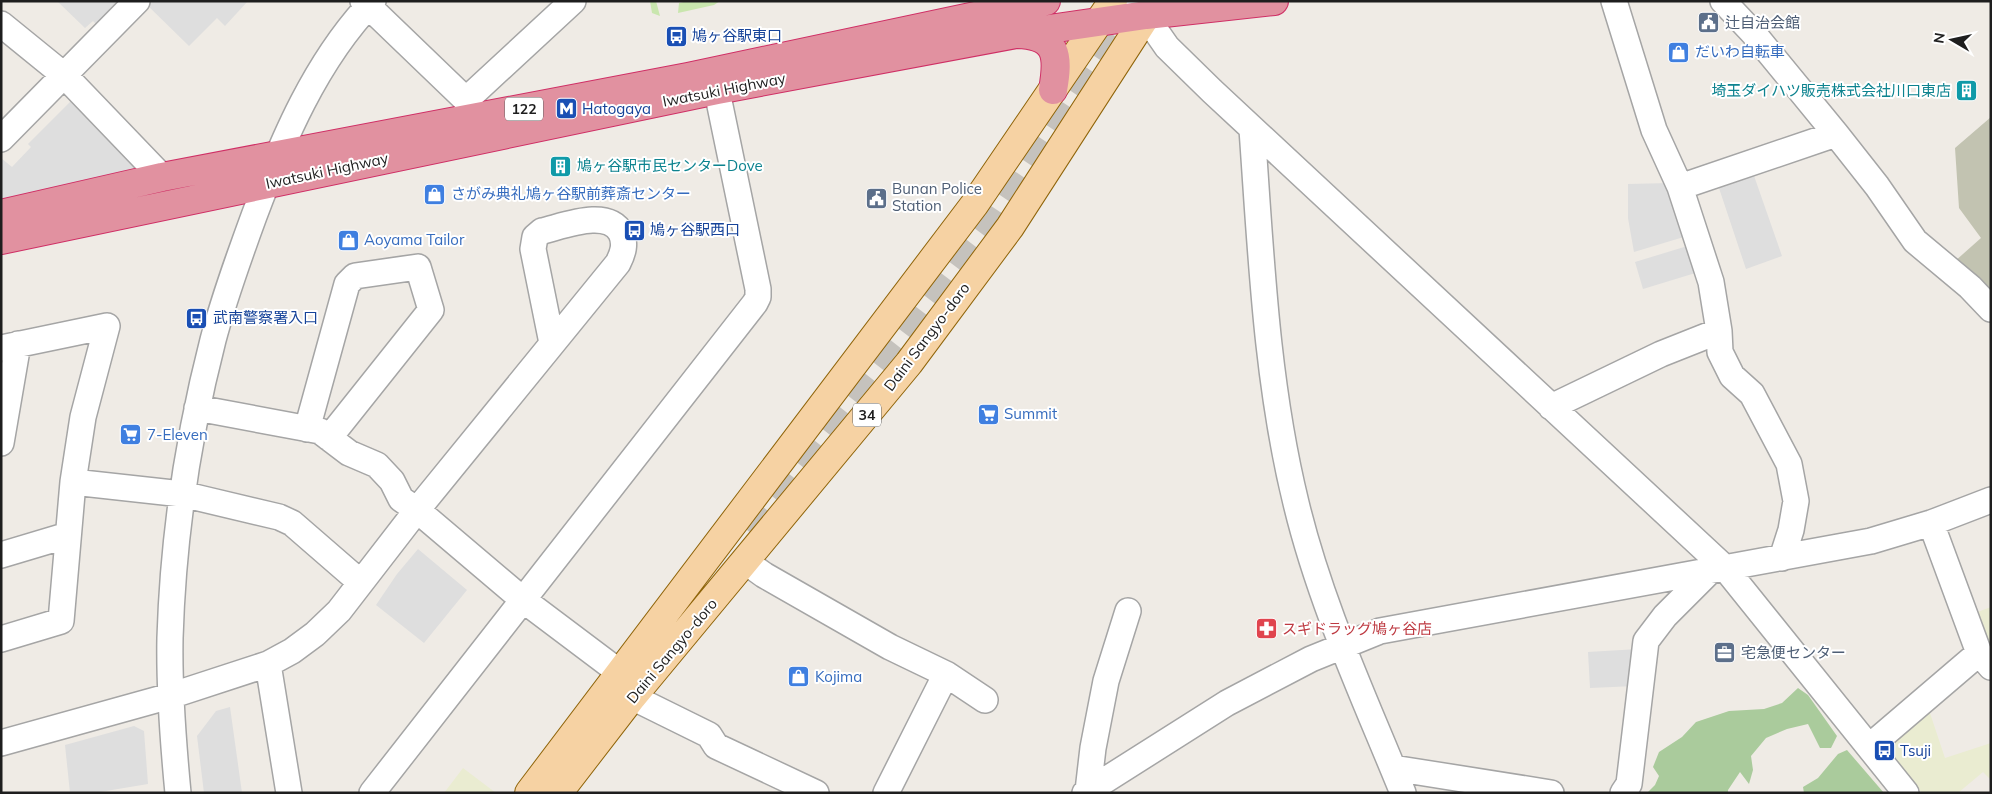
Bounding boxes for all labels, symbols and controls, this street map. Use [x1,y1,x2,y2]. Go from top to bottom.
public building icon: 辻自治会館 [1697,11,1721,35]
place label: 辻自治会館 [1725,13,1800,32]
north arrow [1927,15,1977,65]
bus stop icon: 鳩ヶ谷駅東口 [664,24,688,48]
place label: 鳩ヶ谷駅東口 [692,26,782,45]
text: N [1929,31,1949,45]
shop icon: だいわ自転車 [1667,40,1691,64]
place label: だいわ自転車 [1695,42,1785,61]
street label: Iwatsuki Highway [661,68,787,111]
building icon: 埼玉ダイハツ販売株式会社川口東店 [1955,79,1979,103]
place label: 埼玉ダイハツ販売株式会社川口東店 [1711,81,1951,100]
metro station icon: Hatogaya [554,97,578,121]
road number: 122 [505,98,543,120]
place label: Hatogaya [582,99,651,118]
street label: Iwatsuki Highway [264,148,390,193]
building icon: 鳩ヶ谷駅市民センターDove [549,154,573,178]
place label: 鳩ヶ谷駅市民センターDove [577,156,763,175]
place label: Bunan Police Station [892,179,982,215]
shop icon: さがみ典礼鳩ヶ谷駅前葬斎センター [423,182,447,206]
place label: さがみ典礼鳩ヶ谷駅前葬斎センター [451,184,691,203]
public building icon: Bunan Police Station [864,186,888,210]
bus stop icon: 鳩ヶ谷駅西口 [622,218,646,242]
place label: 鳩ヶ谷駅西口 [650,220,740,239]
shop icon: Aoyama Tailor [336,228,360,252]
place label: Aoyama Tailor [364,230,465,249]
street label: Daini Sangyo-doro [880,279,974,395]
bus stop icon: 武南警察署入口 [185,306,209,330]
place label: 武南警察署入口 [213,308,318,327]
supermarket icon: Summit [976,402,1000,426]
road number: 34 [853,404,881,426]
place label: Summit [1004,404,1057,423]
supermarket icon: 7-Eleven [119,423,143,447]
place label: 7-Eleven [147,425,208,444]
street label: Daini Sangyo-doro [622,594,721,707]
pharmacy icon: スギドラッグ鳩ヶ谷店 [1254,617,1278,641]
place label: スギドラッグ鳩ヶ谷店 [1282,619,1432,638]
office icon: 宅急便センター [1713,641,1737,665]
place label: 宅急便センター [1741,643,1846,662]
shop icon: Kojima [787,665,811,689]
place label: Kojima [815,667,862,686]
bus stop icon: Tsuji [1872,739,1896,763]
place label: Tsuji [1900,741,1931,760]

